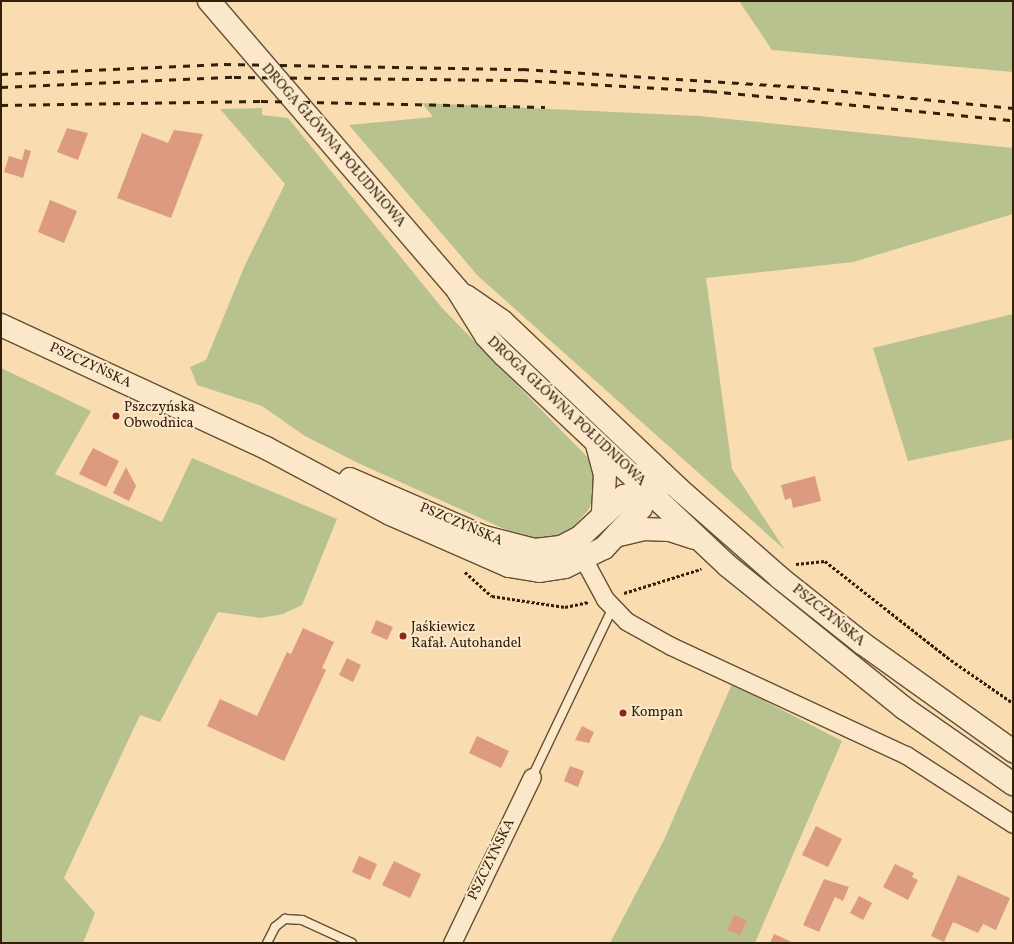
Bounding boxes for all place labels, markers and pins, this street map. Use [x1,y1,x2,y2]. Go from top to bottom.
place label: Pszczyńska Obwodnica [124,400,195,432]
marker: Pszczyńska Obwodnica [111,411,121,421]
place label: Jaśkiewicz Rafał. Autohandel [411,620,522,652]
marker: Jaśkiewicz Rafał. Autohandel [398,631,408,641]
place label: Kompan [631,705,683,721]
marker: Kompan [618,708,628,718]

